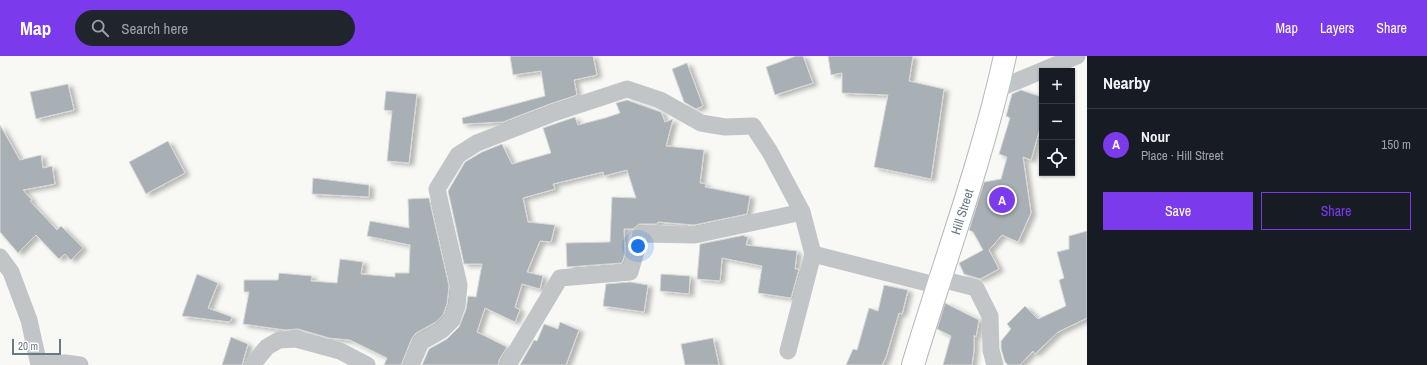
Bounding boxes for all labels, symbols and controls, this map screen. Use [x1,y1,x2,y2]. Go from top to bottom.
search box [75,10,355,46]
text: Map [20,15,51,41]
icon: search [89,17,111,39]
text: Search here [121,18,188,39]
text: Map [1276,19,1298,37]
text: Layers [1320,19,1354,37]
text: Share [1376,19,1407,37]
map controls [1039,68,1075,176]
button: + [1039,68,1075,104]
text: Nearby [1103,71,1150,94]
button: − [1039,104,1075,140]
text: Nour [1141,126,1170,147]
text: A [1112,136,1120,153]
text: 150 m [1381,136,1411,153]
button: locate [1039,140,1075,176]
text: Place · Hill Street [1141,147,1223,164]
pin: A [989,185,1015,215]
street label: Hill Street [947,187,977,237]
button: Save [1103,192,1253,230]
button: Share [1261,192,1411,230]
your location [628,236,648,256]
scale bar [12,337,61,356]
text: 20 m [18,339,38,353]

